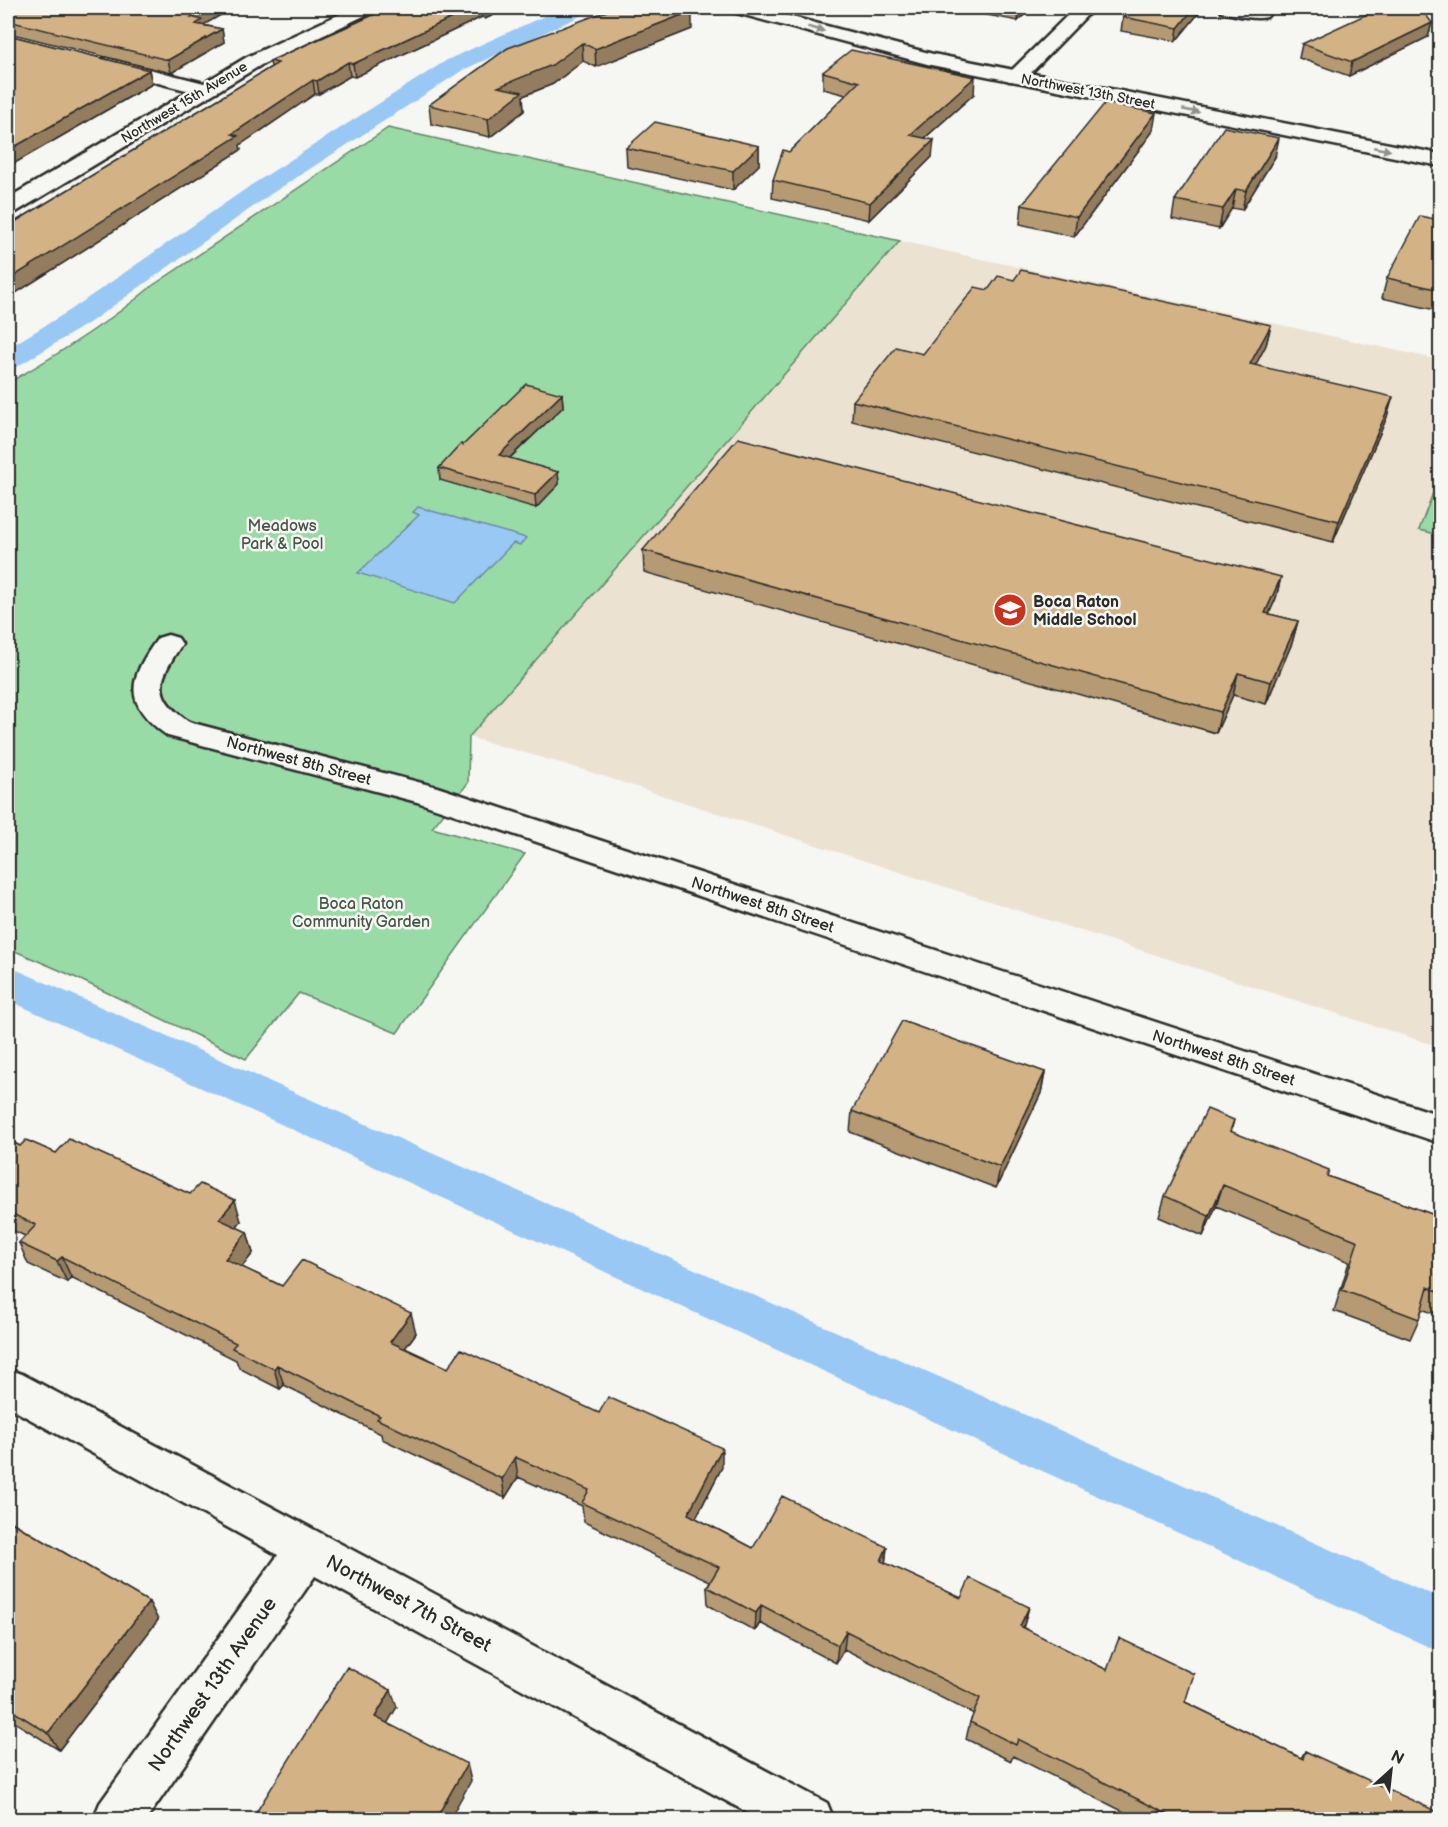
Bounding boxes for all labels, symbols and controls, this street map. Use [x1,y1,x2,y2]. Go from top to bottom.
one-way arrow [807,25,825,35]
street label: Northwest 15th Avenue [118,58,251,147]
street label: Northwest 13th Street [1019,70,1157,113]
one-way arrow [1181,107,1200,116]
one-way arrow [1373,145,1392,154]
park label: Meadows Park & Pool [241,517,323,554]
school or university icon: Boca Raton Middle School [992,592,1028,628]
place label: Boca Raton Middle School [1033,593,1136,630]
street label: Northwest 8th Street [224,733,373,790]
street label: Northwest 8th Street [689,873,836,938]
park label: Boca Raton Community Garden [292,895,430,932]
street label: Northwest 8th Street [1150,1026,1297,1091]
street label: Northwest 7th Street [322,1550,495,1658]
street label: Northwest 13th Avenue [144,1593,282,1776]
north arrow [1361,1740,1421,1800]
text: N [1387,1747,1407,1769]

